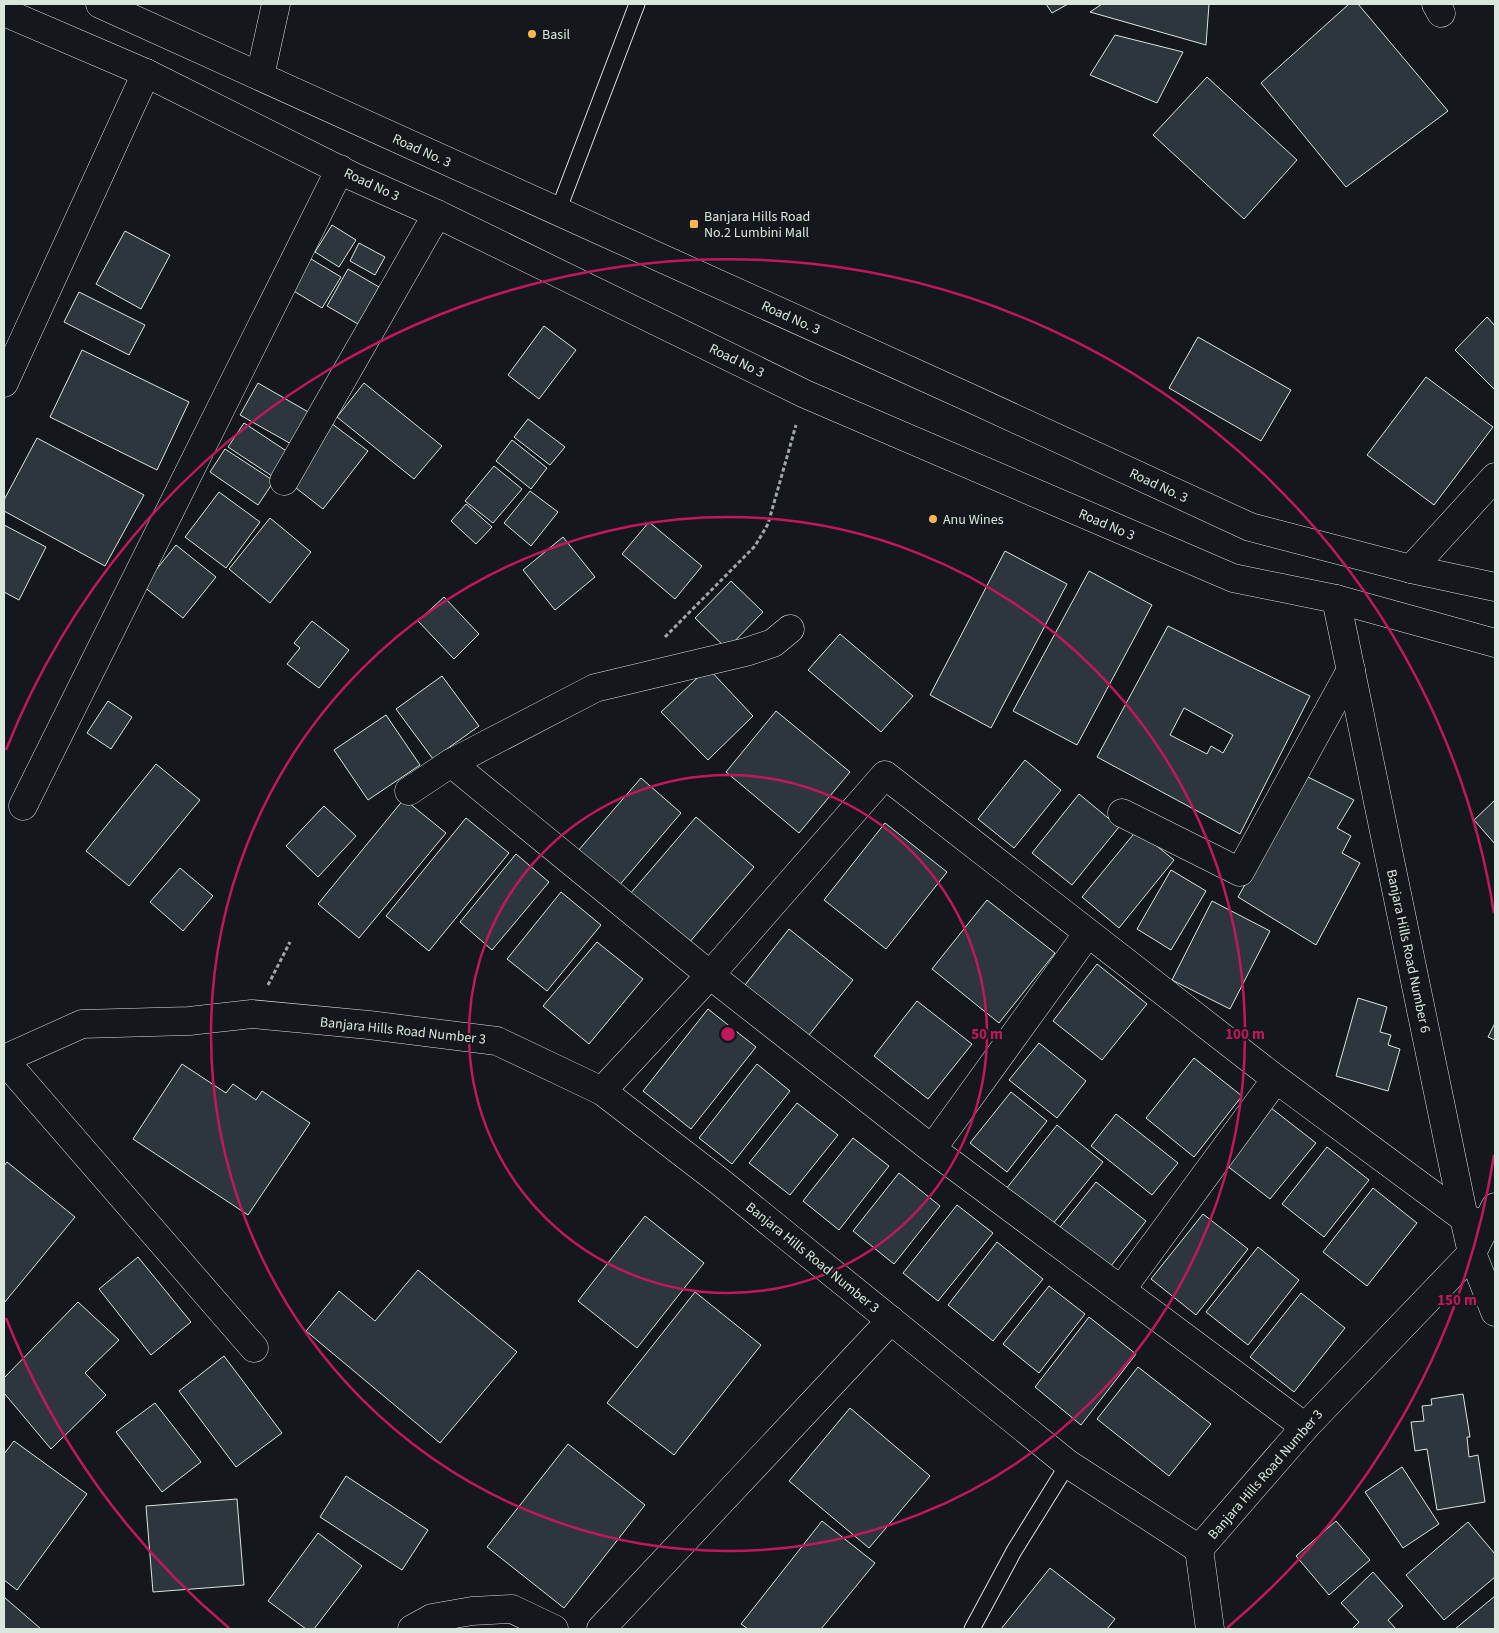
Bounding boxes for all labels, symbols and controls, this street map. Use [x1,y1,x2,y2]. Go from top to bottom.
place label: Basil [542,25,571,45]
marker: Basil [526,28,538,40]
street label: Road No. 3 [389,129,454,173]
street label: Road No 3 [340,163,403,207]
place label: Banjara Hills Road No.2 Lumbini Mall [704,207,810,243]
marker: Banjara Hills Road No.2 Lumbini Mall [688,218,700,230]
street label: Road No. 3 [758,296,823,340]
street label: Road No 3 [706,339,768,383]
street label: Road No. 3 [1126,464,1191,508]
street label: Road No 3 [1075,504,1138,546]
place label: Anu Wines [943,510,1004,530]
marker: Anu Wines [927,513,939,525]
street label: Banjara Hills Road Number 6 [1381,868,1435,1035]
street label: Banjara Hills Road Number 3 [319,1012,487,1050]
text: 50 m [971,1024,1003,1045]
text: 100 m [1225,1024,1265,1045]
centre of rings [719,1025,737,1043]
street label: Banjara Hills Road Number 3 [741,1198,883,1318]
text: 150 m [1437,1290,1477,1311]
street label: Banjara Hills Road Number 3 [1204,1405,1328,1544]

